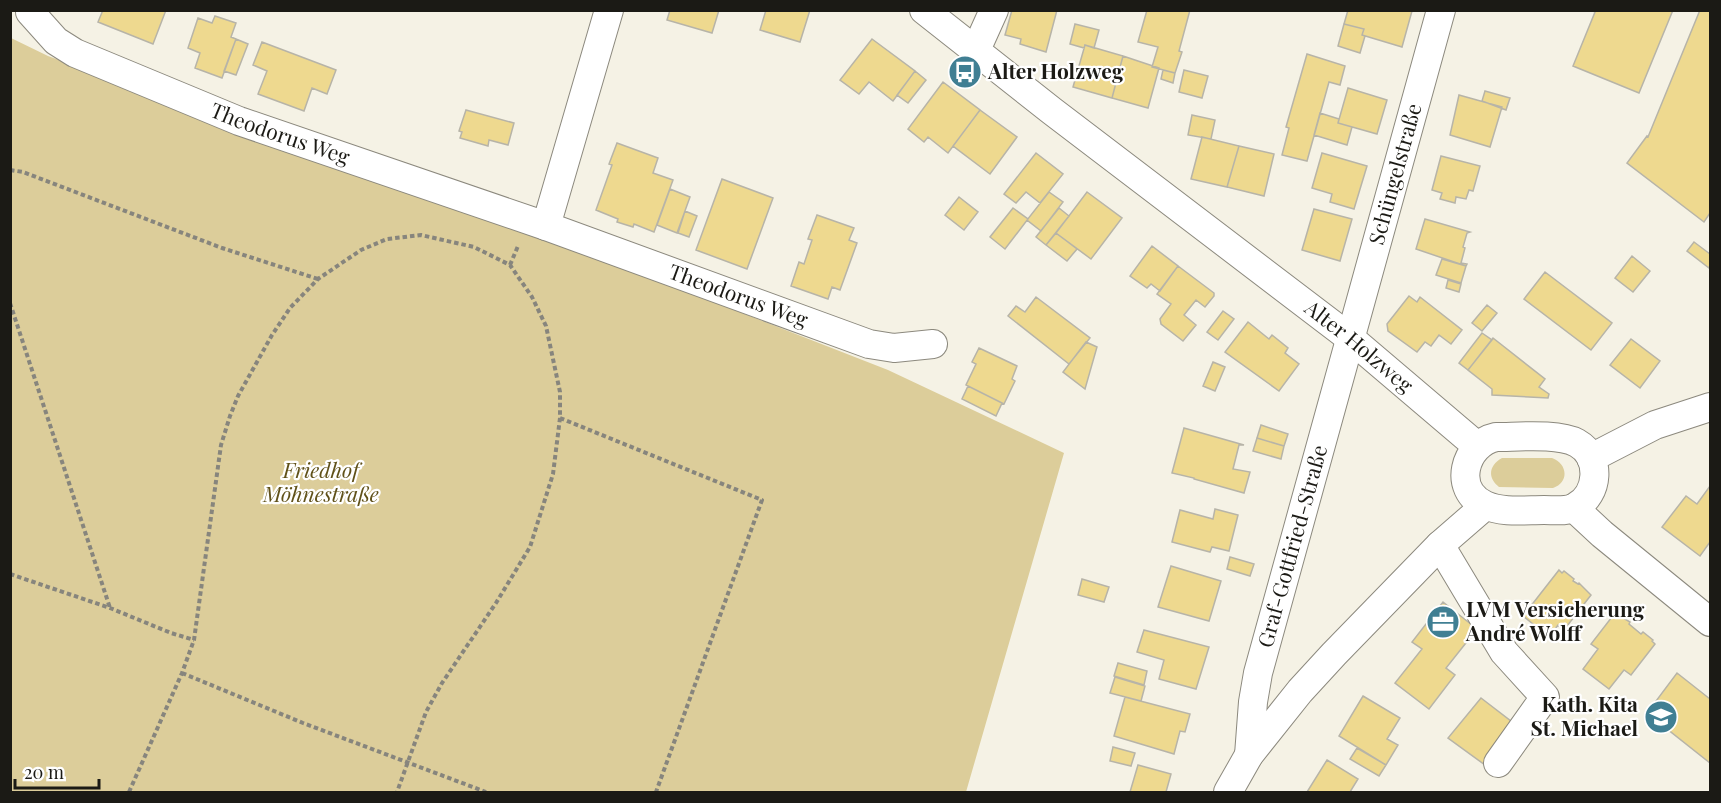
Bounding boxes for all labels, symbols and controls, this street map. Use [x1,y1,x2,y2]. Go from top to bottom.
bus stop icon: Alter Holzweg [947,54,983,90]
place label: Alter Holzweg [987,56,1124,84]
street label: Theodorus Weg [207,95,354,170]
street label: Schüngelstraße [1361,100,1427,248]
street label: Theodorus Weg [665,256,812,333]
street label: Alter Holzweg [1299,292,1420,398]
street label: Graf-Gottfried-Straße [1250,441,1332,650]
park label: Friedhof Möhnestraße [262,455,379,507]
place label: LVM Versicherung André Wolff [1465,594,1645,646]
office icon: LVM Versicherung André Wolff [1425,604,1461,640]
place label: Kath. Kita St. Michael [1531,689,1638,741]
school or university icon: Kath. Kita St. Michael [1643,699,1679,735]
scale bar [15,752,99,790]
text: 20 m [24,760,64,784]

